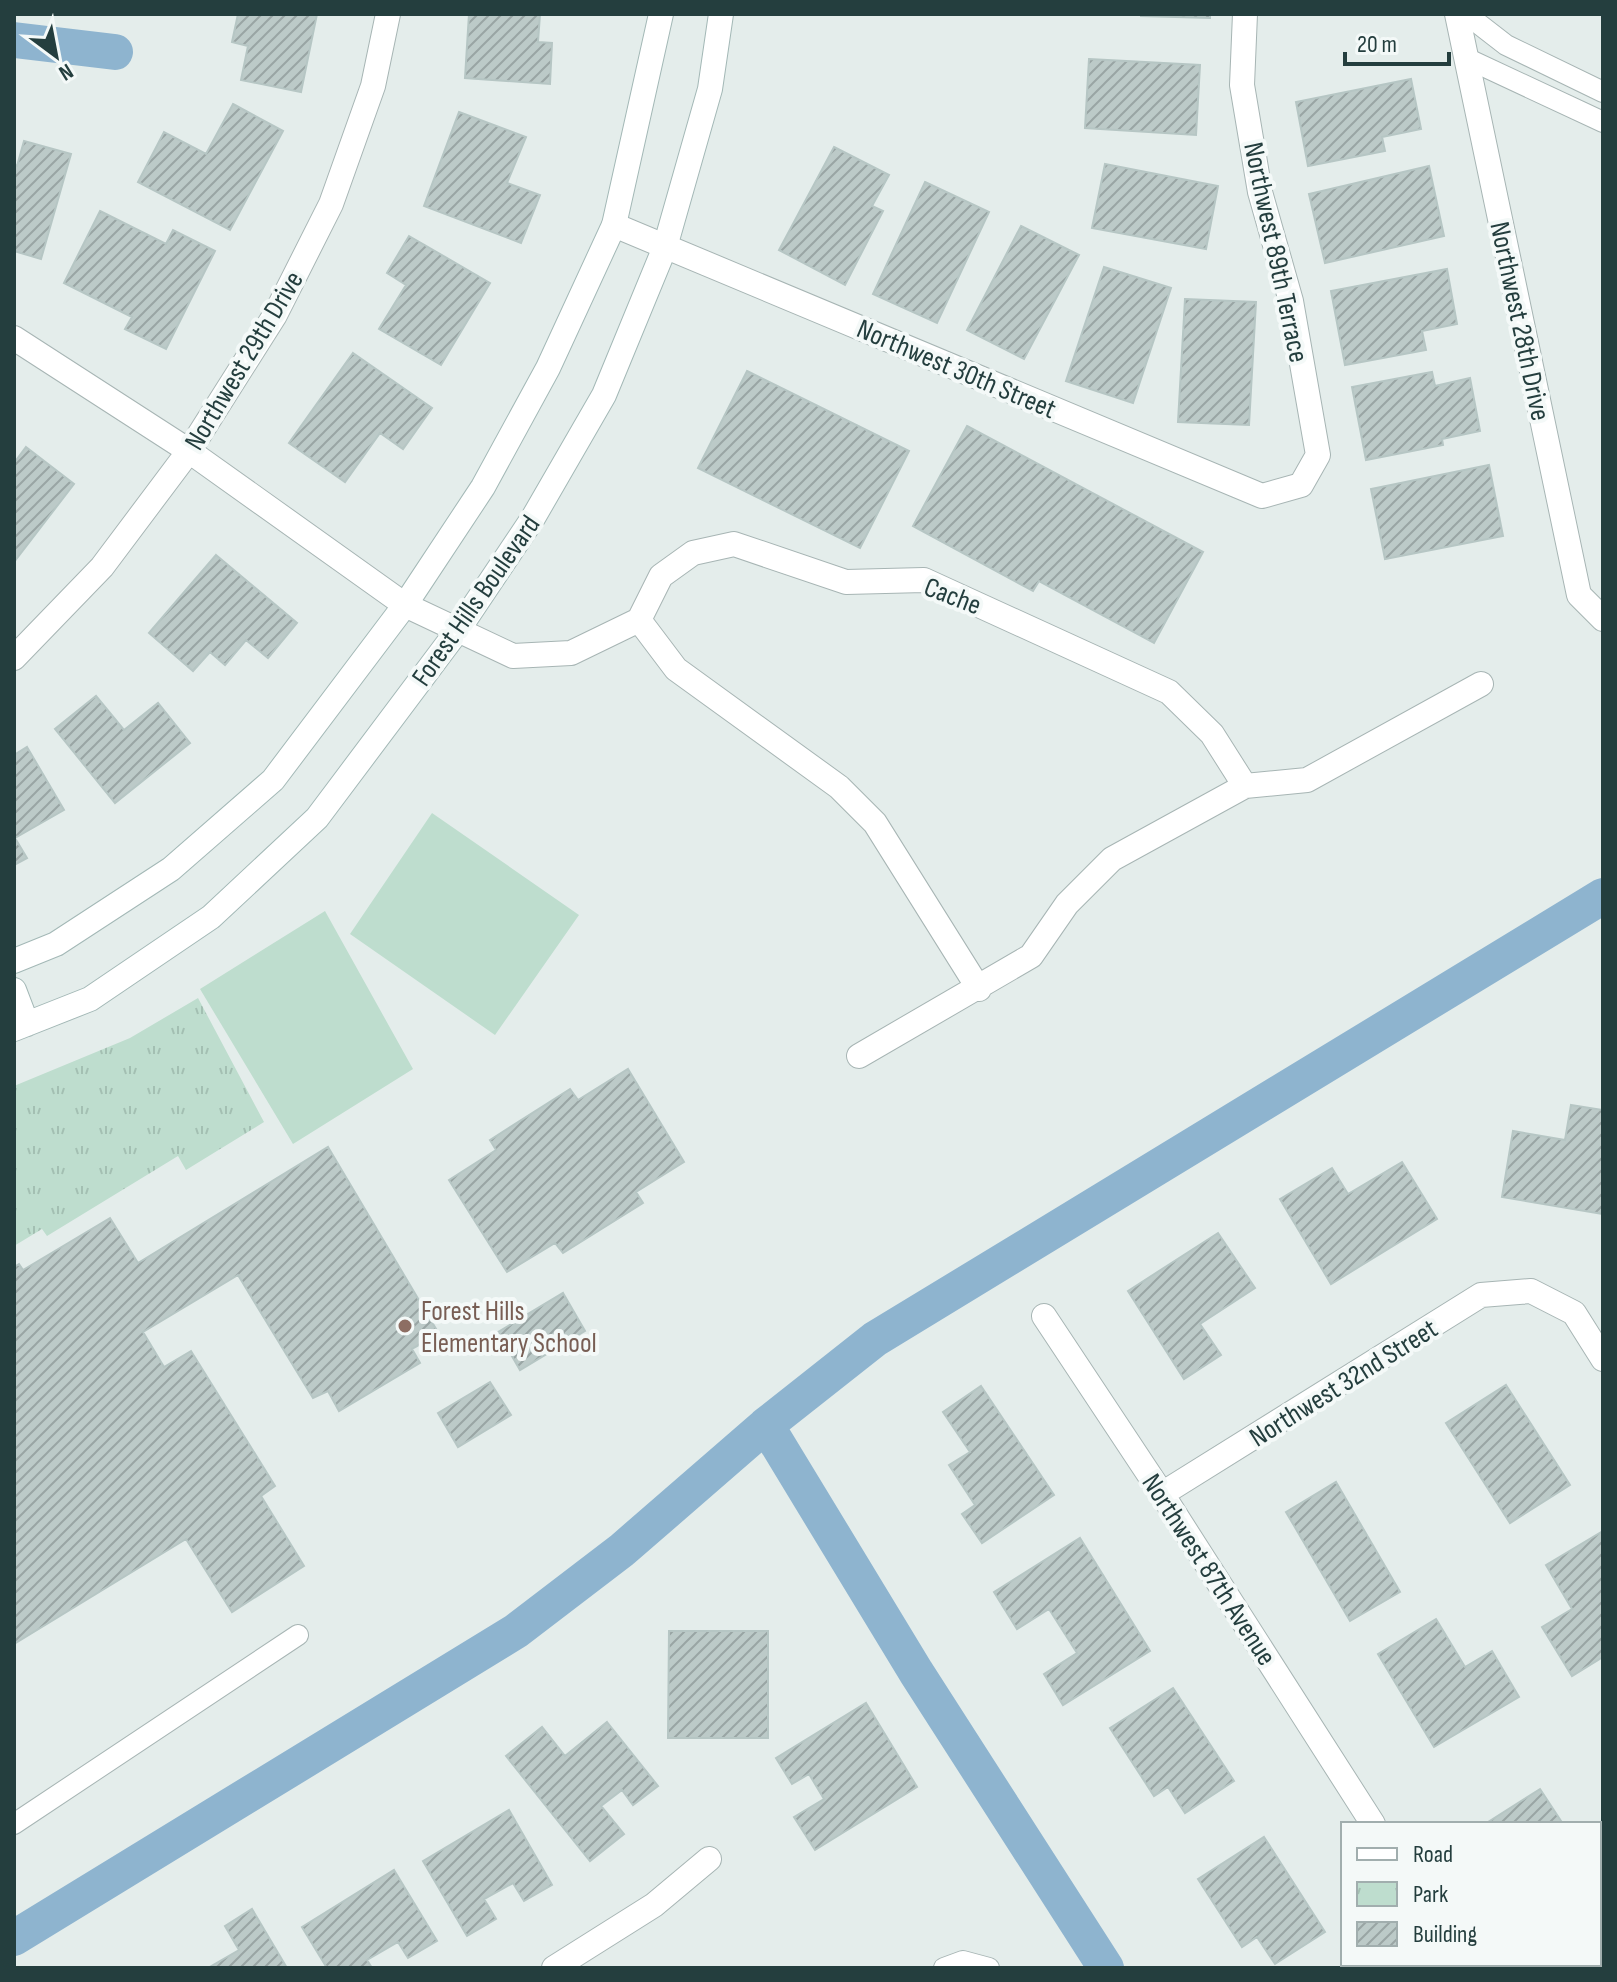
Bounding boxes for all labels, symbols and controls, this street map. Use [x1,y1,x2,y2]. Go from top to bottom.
north arrow [16,16,96,96]
scale bar [1345,16,1449,66]
text: 20 m [1357,30,1397,59]
text: N [54,57,78,86]
street label: Northwest 89th Terrace [1236,139,1315,365]
street label: Northwest 28th Drive [1482,219,1557,424]
street label: Northwest 29th Drive [178,265,311,456]
street label: Northwest 30th Street [852,313,1061,426]
street label: Forest Hills Boulevard [405,509,547,692]
street label: Cache [919,571,986,622]
place label: Forest Hills Elementary School [421,1295,597,1360]
street label: Northwest 32nd Street [1244,1312,1444,1454]
marker: Forest Hills Elementary School [396,1317,414,1335]
street label: Northwest 87th Avenue [1135,1468,1283,1672]
legend [1341,1822,1601,1966]
text: Road [1413,1840,1453,1869]
text: Park [1413,1880,1448,1909]
text: Building [1413,1920,1477,1949]

